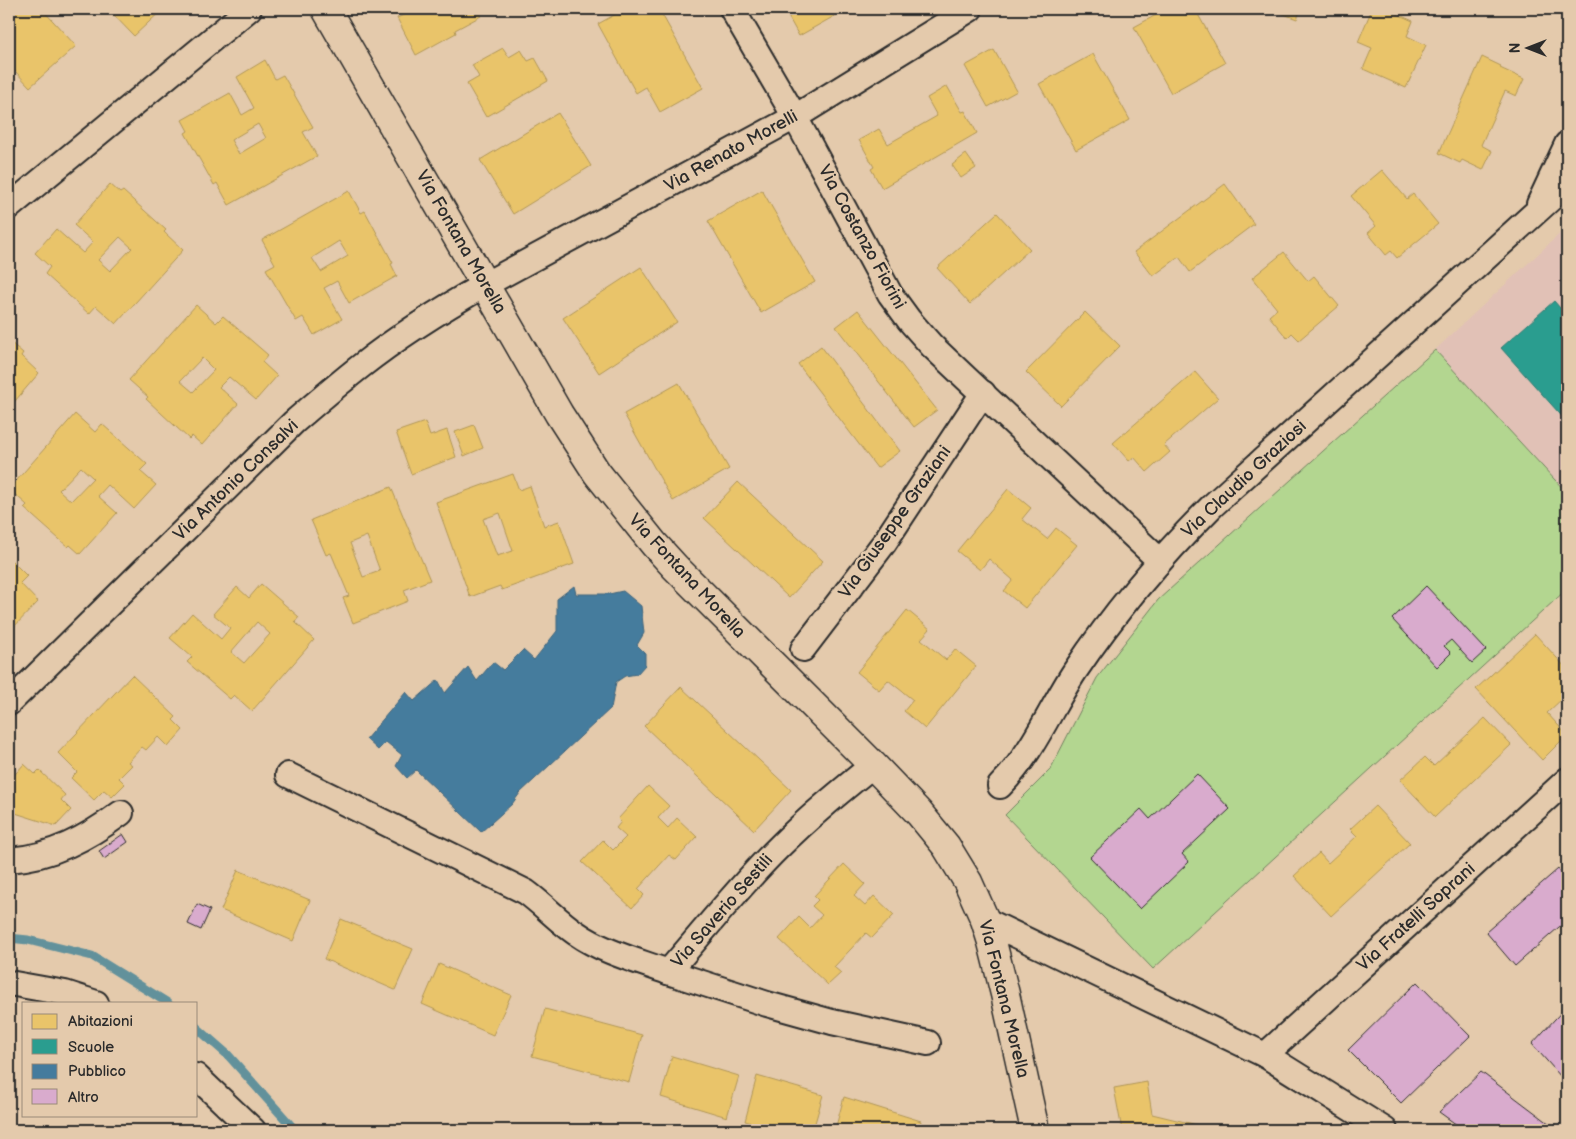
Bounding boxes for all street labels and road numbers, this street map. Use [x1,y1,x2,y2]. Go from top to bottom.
street label: Via Renato Morelli [661,106,801,196]
street label: Via Costanzo Fiorini [814,161,910,313]
street label: Via Fontana Morella [411,167,511,317]
street label: Via Antonio Consalvi [169,415,303,545]
street label: Via Claudio Graziosi [1177,416,1311,542]
street label: Via Giuseppe Graziani [834,442,956,602]
street label: Via Fontana Morella [624,510,750,642]
street label: Via Saverio Sestili [667,850,777,972]
street label: Via Fratelli Soprani [1352,858,1480,976]
street label: Via Fontana Morella [974,918,1034,1080]

